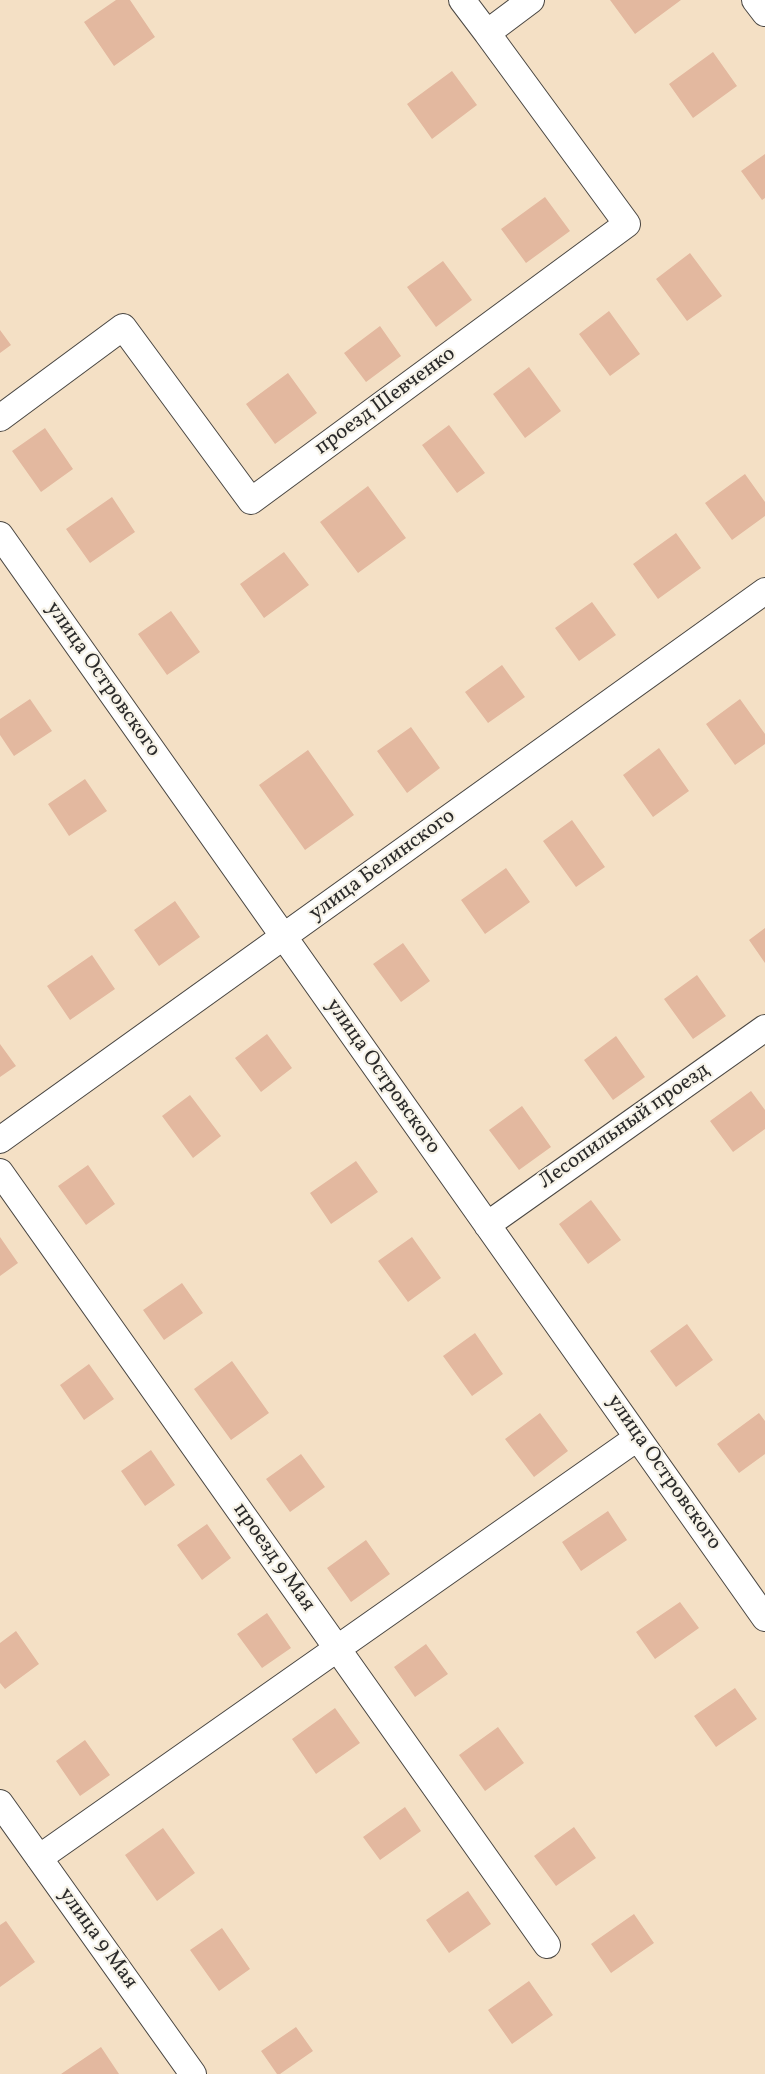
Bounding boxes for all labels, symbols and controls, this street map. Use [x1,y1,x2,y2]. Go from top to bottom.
street label: проезд Шевченко [311,342,461,462]
street label: улица Островского [39,598,165,762]
street label: улица Белинского [305,805,461,927]
street label: улица Островского [319,995,445,1159]
street label: Лесопильный проезд [535,1059,715,1195]
street label: улица Островского [600,1391,726,1555]
street label: проезд 9 Мая [226,1499,320,1617]
street label: улица 9 Мая [52,1884,142,1994]

